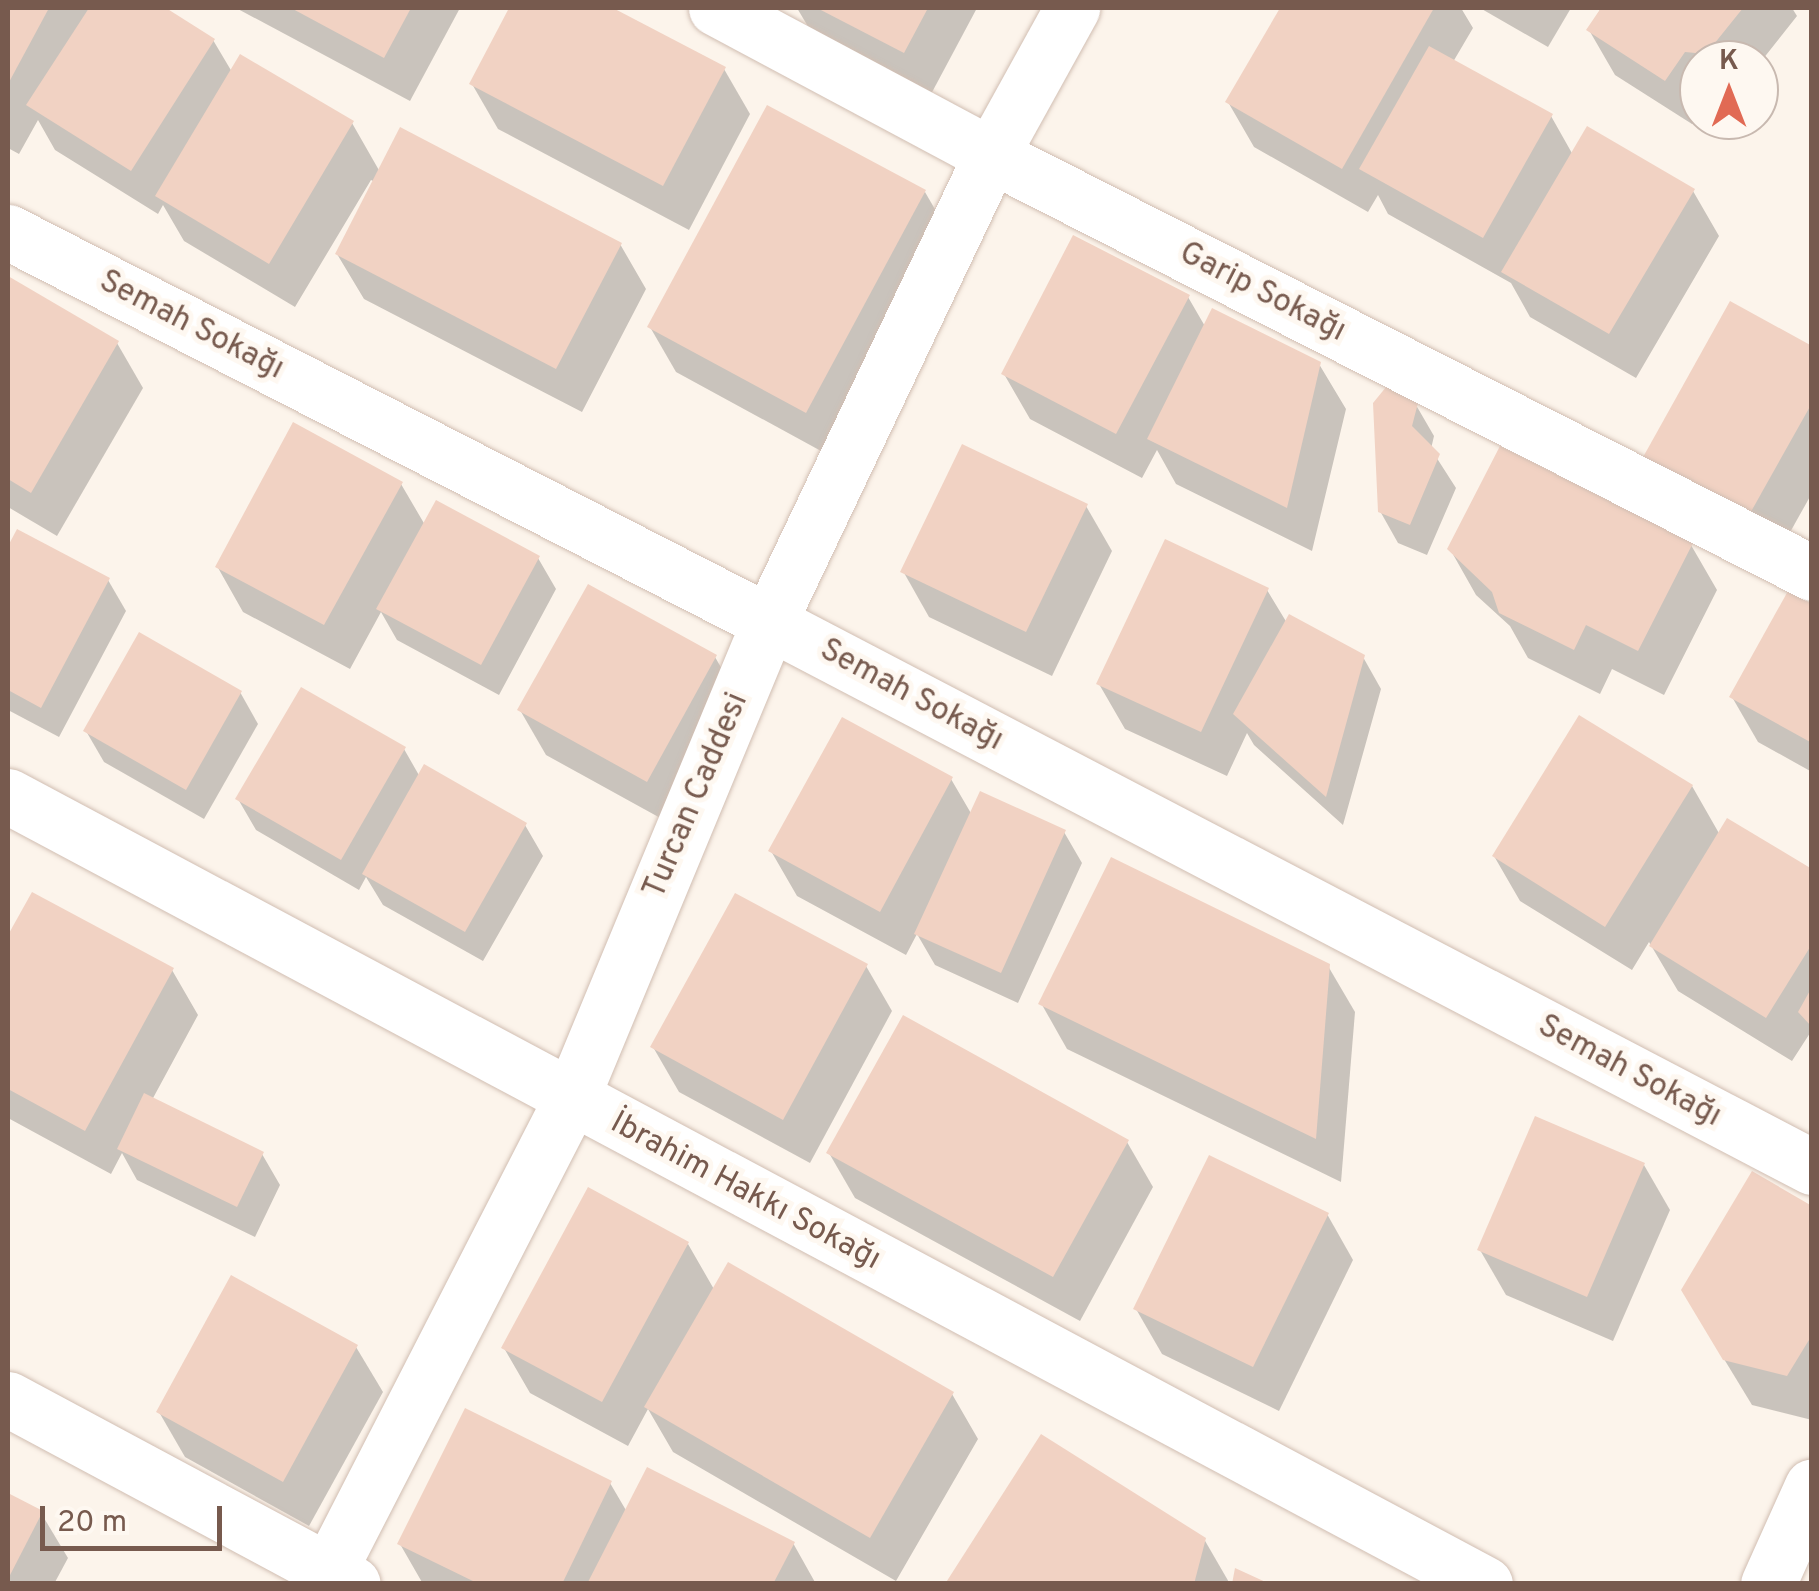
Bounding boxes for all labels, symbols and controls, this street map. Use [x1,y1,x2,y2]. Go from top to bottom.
north arrow [1679,40,1779,140]
text: K [1719,44,1739,80]
street label: Garip Sokağı [1172,235,1352,351]
street label: Semah Sokağı [92,263,290,389]
street label: Semah Sokağı [813,632,1009,760]
street label: Turcan Caddesi [636,687,758,905]
street label: Semah Sokağı [1531,1008,1727,1136]
street label: İbrahim Hakkı Sokağı [603,1104,887,1280]
scale bar [45,1486,228,1548]
text: 20 m [57,1505,127,1542]

